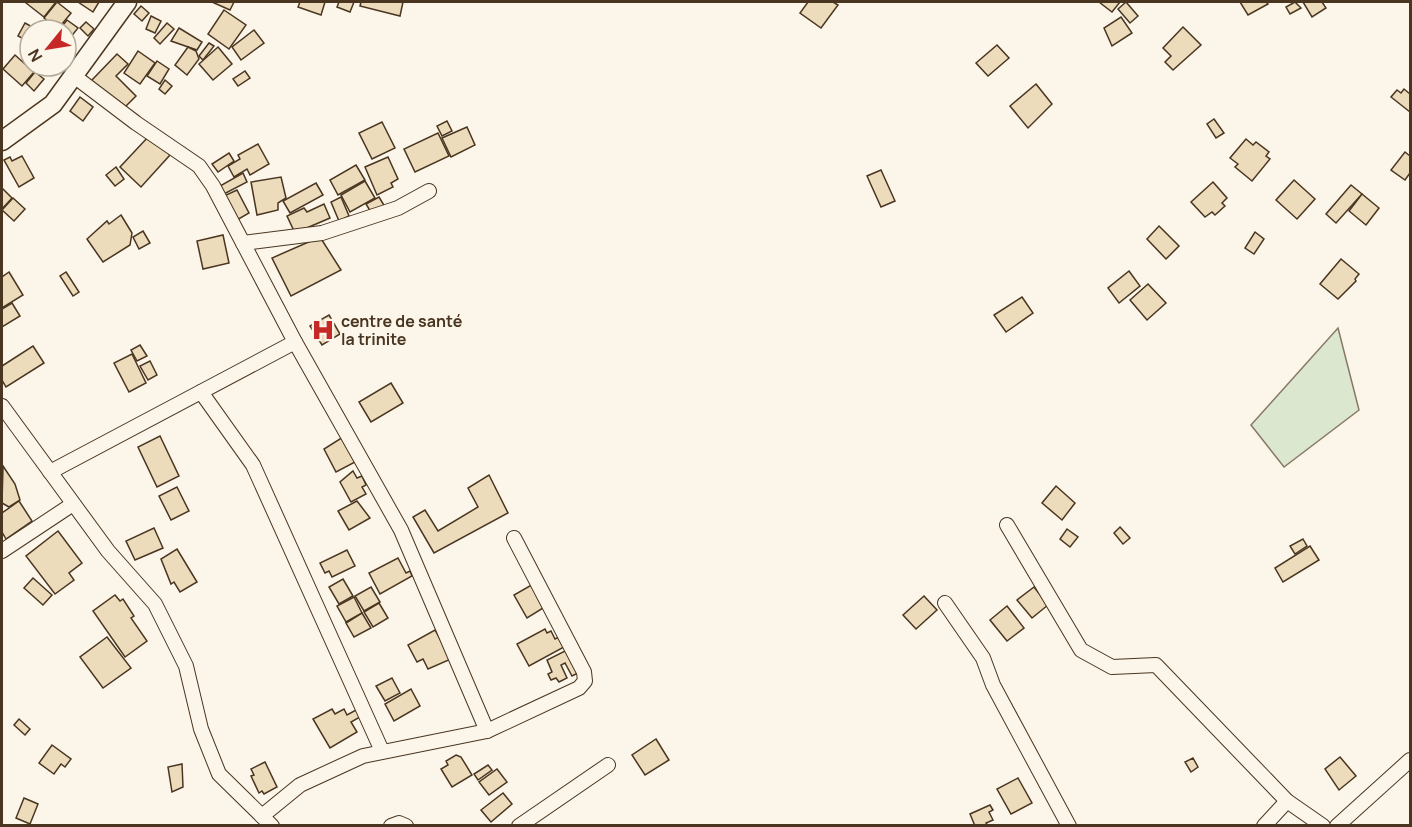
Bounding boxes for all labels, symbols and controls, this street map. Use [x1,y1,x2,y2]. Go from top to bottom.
north arrow [18,18,78,78]
text: N [23,45,47,66]
place label: centre de santé la trinite [341,310,463,350]
hospital icon: centre de santé la trinite [310,317,336,343]

